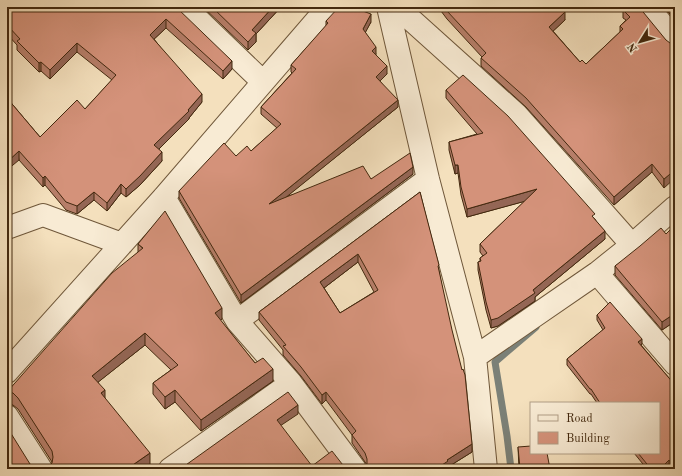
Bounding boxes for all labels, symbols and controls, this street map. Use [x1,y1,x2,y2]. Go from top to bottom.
north arrow [620,22,660,62]
text: N [626,40,640,54]
legend [530,402,660,454]
text: Road [566,413,593,425]
text: Building [566,433,610,445]

